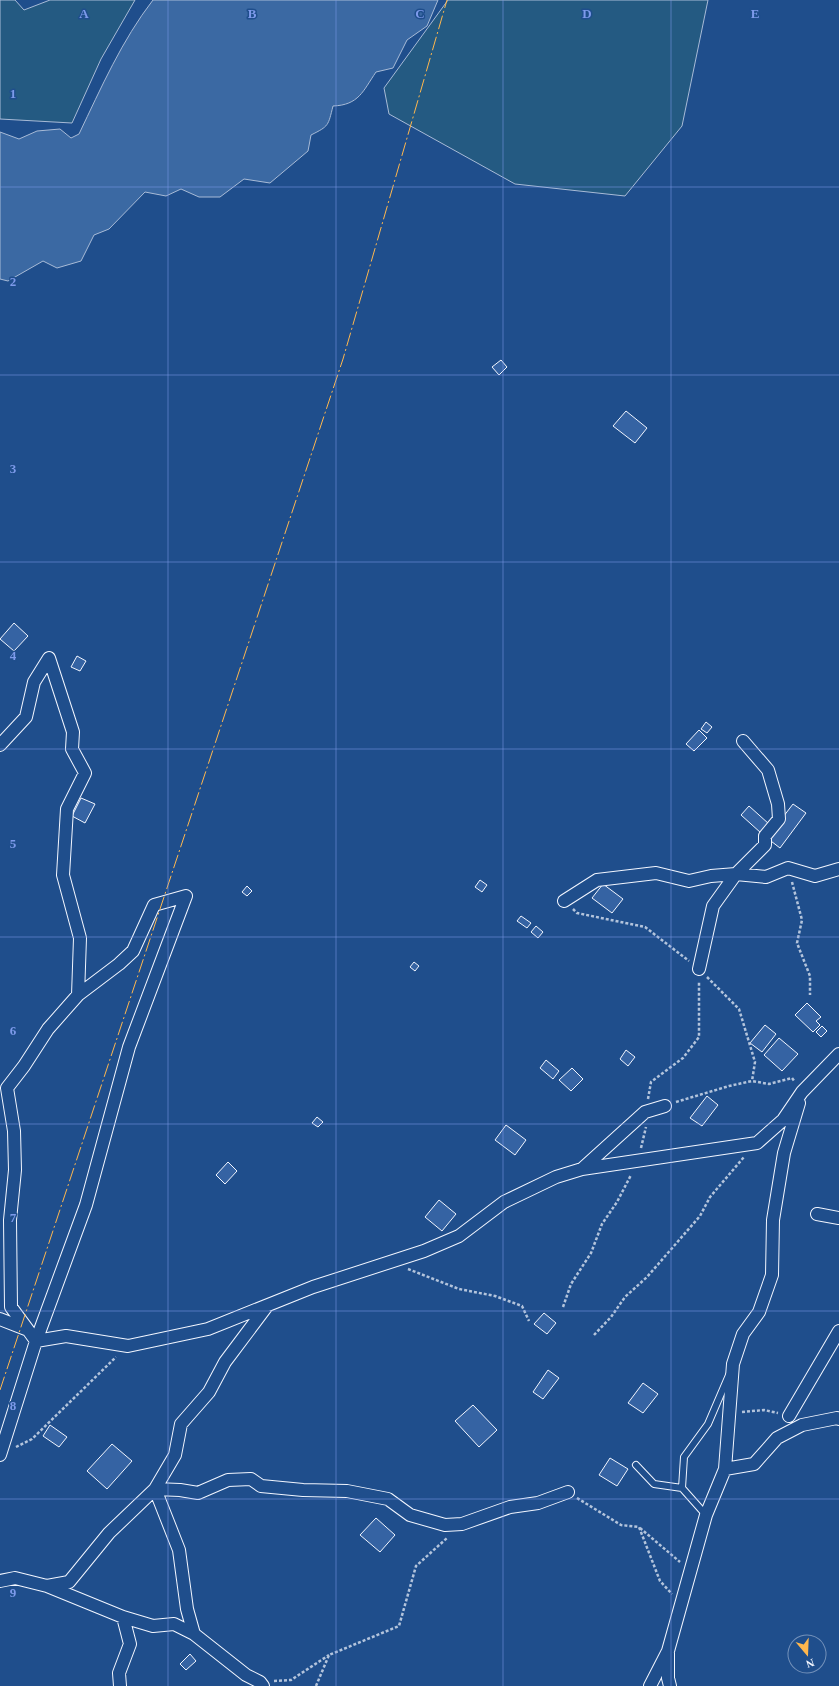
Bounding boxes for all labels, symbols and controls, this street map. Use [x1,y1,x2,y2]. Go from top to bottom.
text: A [79,6,89,21]
text: B [248,6,257,21]
text: C [415,6,425,21]
text: D [582,6,592,21]
text: E [751,6,759,21]
text: 1 [10,86,16,101]
text: 2 [10,274,16,289]
text: 3 [10,461,17,476]
text: 4 [10,648,17,663]
text: 5 [10,836,17,851]
text: 6 [10,1023,17,1038]
text: 7 [10,1210,17,1225]
text: 8 [10,1398,17,1413]
text: 9 [10,1585,17,1600]
north arrow [787,1634,827,1674]
text: N [804,1656,816,1670]

